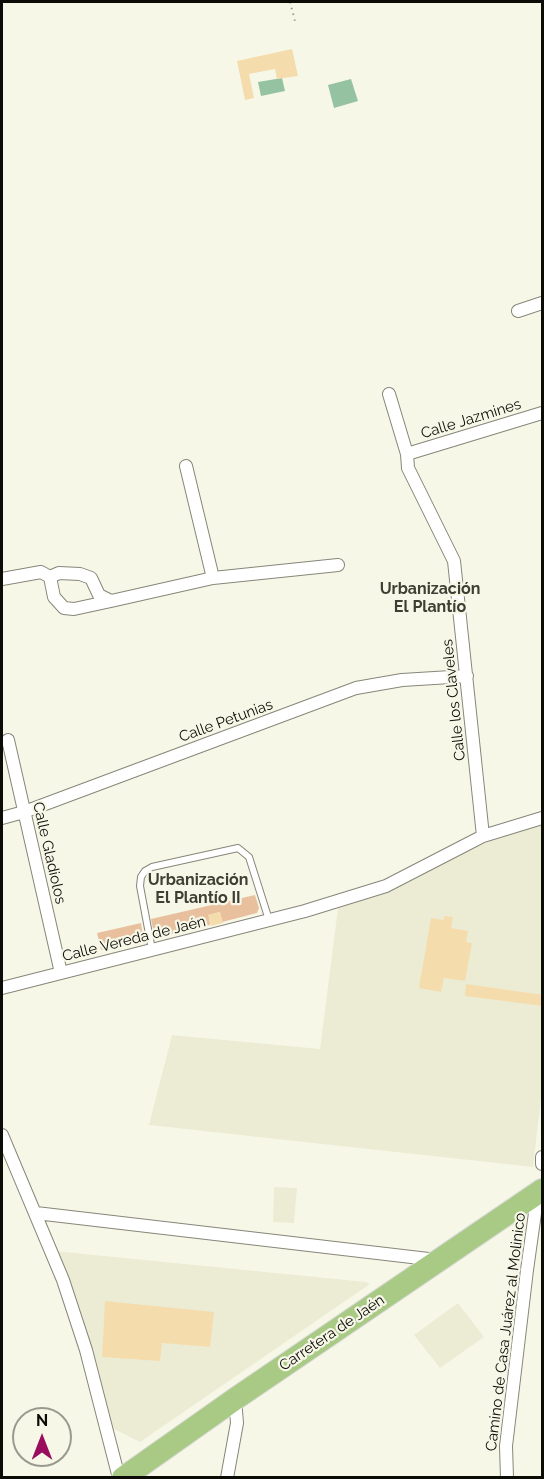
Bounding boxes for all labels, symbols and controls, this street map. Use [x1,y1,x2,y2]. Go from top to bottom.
street label: Calle Jazmines [419,395,523,443]
district label: Urbanización El Plantío [380,579,480,617]
street label: Calle los Claveles [439,638,469,762]
street label: Calle Petunias [177,696,275,746]
street label: Calle Gladiolos [29,800,69,906]
district label: Urbanización El Plantío II [148,870,248,908]
street label: Calle Vereda de Jaén [60,912,208,966]
street label: Camino de Casa Juárez al Molinico [482,1212,530,1452]
street label: Carretera de Jaén [276,1291,388,1375]
north arrow [12,1407,72,1467]
text: N [36,1411,48,1430]

